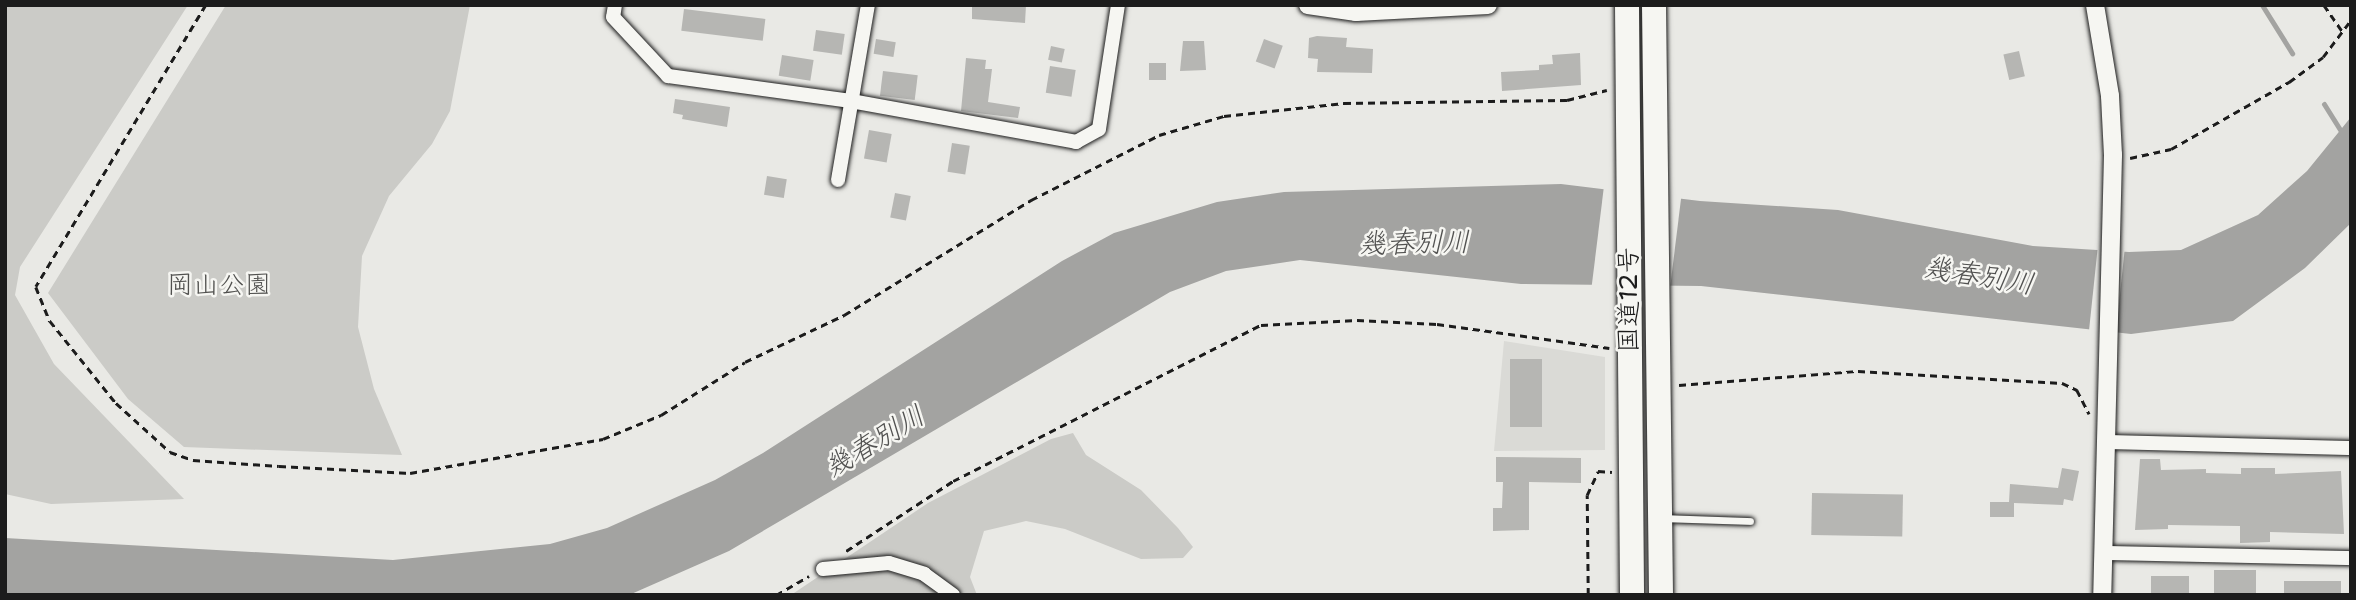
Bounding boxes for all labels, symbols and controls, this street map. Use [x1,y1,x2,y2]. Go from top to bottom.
water label: 幾春別川 [1358,224,1470,260]
street label: 国道12号 [1612,247,1644,353]
water label: 幾春別川 [1921,250,2037,300]
park label: 岡山公園 [167,268,271,300]
water label: 幾春別川 [817,398,931,484]

